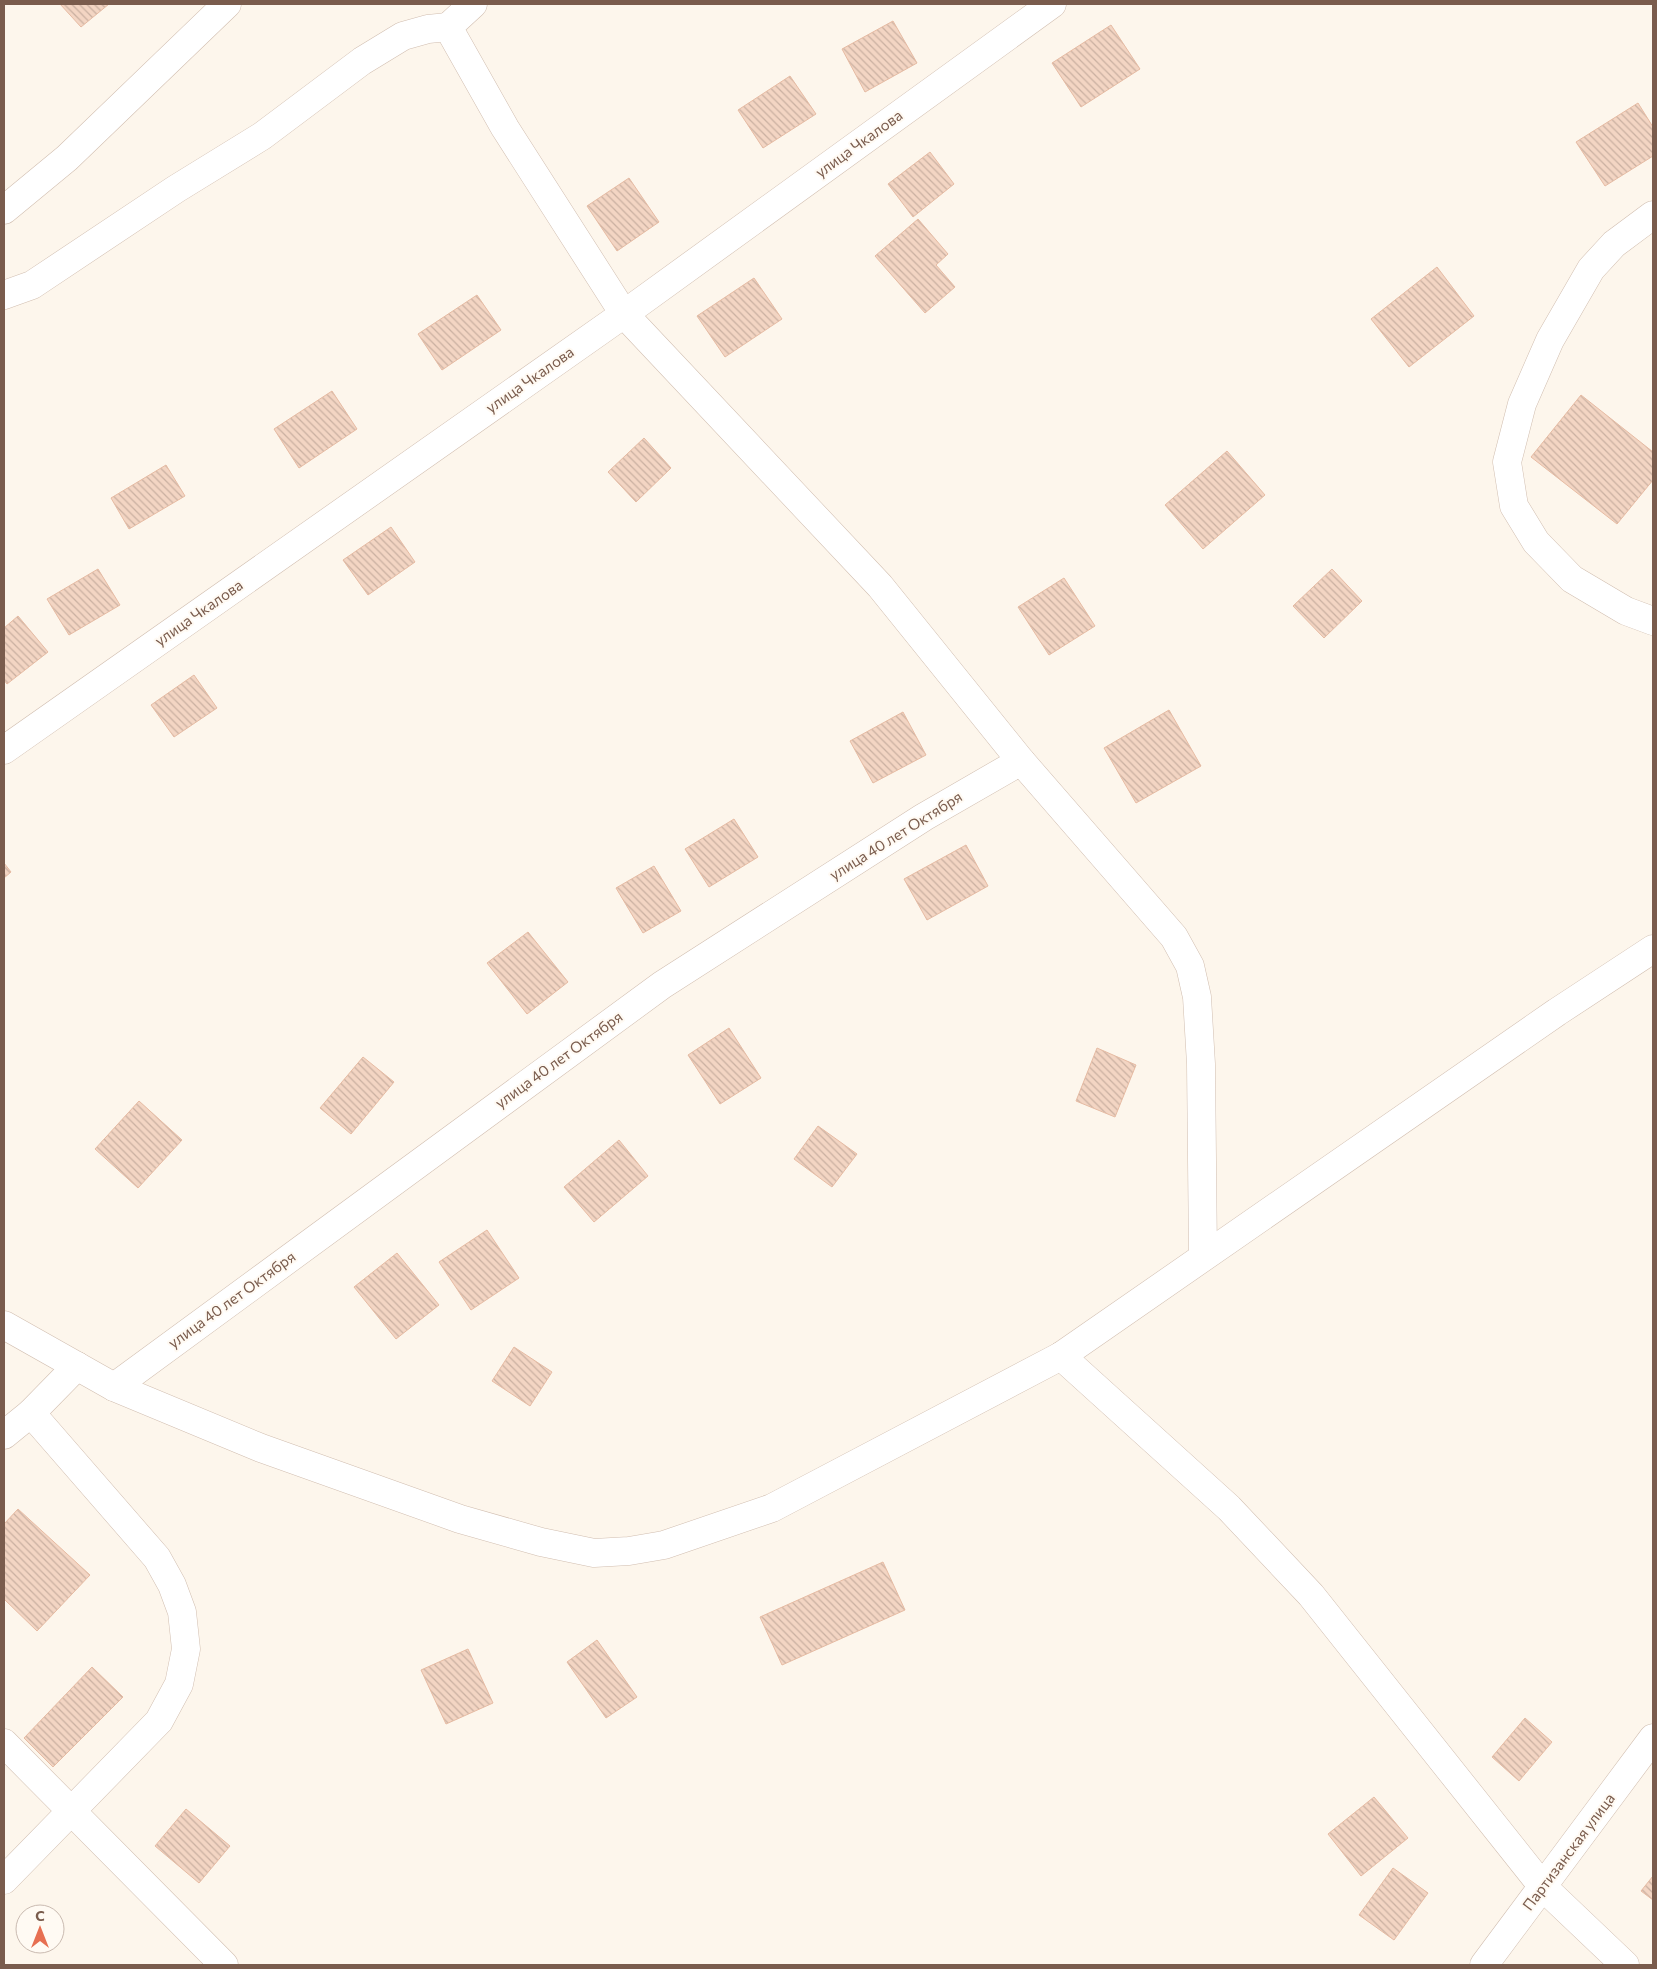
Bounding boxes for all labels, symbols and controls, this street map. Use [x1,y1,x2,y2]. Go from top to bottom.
street label: улица Чкалова [811,106,905,181]
street label: улица Чкалова [482,342,577,416]
street label: улица Чкалова [151,575,246,649]
street label: улица 40 лет Октября [826,787,965,883]
street label: улица 40 лет Октября [491,1007,626,1111]
street label: улица 40 лет Октября [164,1247,299,1351]
street label: Партизанская улица [1518,1789,1618,1913]
north arrow [15,1904,65,1954]
text: С [35,1907,45,1924]

